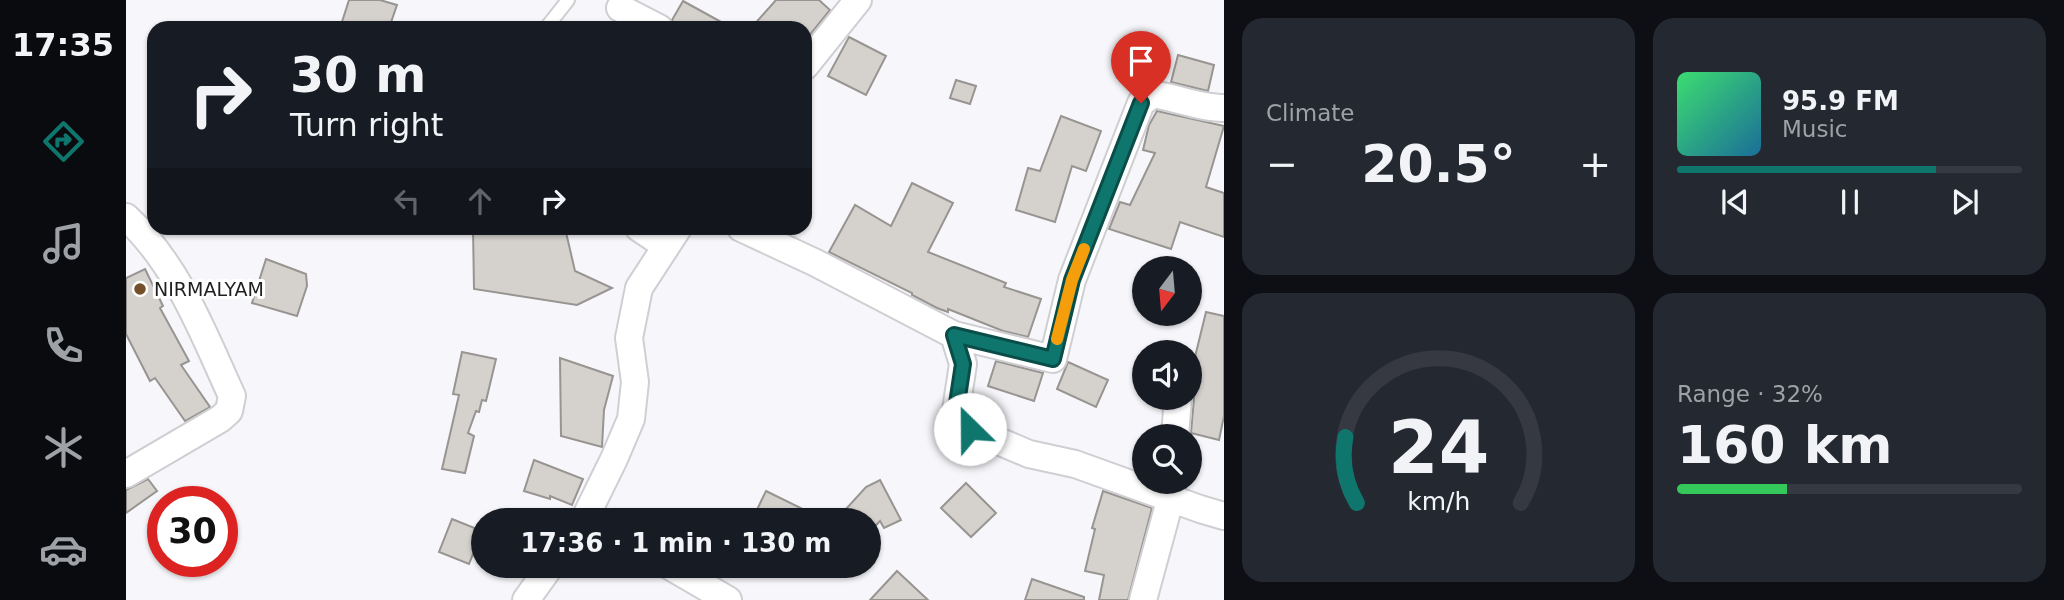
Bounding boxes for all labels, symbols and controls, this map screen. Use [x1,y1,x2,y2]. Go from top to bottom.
text: 17:35 [12,26,114,64]
pin [1111,31,1171,103]
icon: arrive [1122,42,1160,80]
text: 30 m [290,47,426,104]
icon: right [175,49,266,140]
text: 95.9 FM [1782,86,1899,116]
text: Climate [1266,100,1355,126]
text: Turn right [290,106,443,144]
text: Music [1782,116,1847,142]
icon: directions [39,117,88,166]
text: 20.5° [1361,134,1516,194]
text: − [1266,142,1298,186]
text: + [1579,142,1611,186]
icon: left [388,182,426,220]
icon: ahead [461,182,499,220]
icon: right [534,182,572,220]
icon: previous [1716,183,1754,221]
icon: pause [1831,183,1869,221]
icon: next [1946,183,1984,221]
icon: music [39,219,88,268]
north arrow [1132,256,1202,326]
map controls [1132,256,1202,494]
place label: NIRMALYAM [154,278,264,300]
marker: NIRMALYAM [132,281,148,297]
icon: phone [39,321,88,370]
button: sound [1132,340,1202,410]
text: Range · 32% [1677,381,1823,407]
position arrow [933,392,1007,466]
text: 24 [1388,406,1489,491]
text: 160 km [1677,415,1892,475]
icon: climate [39,423,88,472]
button: search [1132,424,1202,494]
speed limit sign: 30 [147,486,238,577]
text: km/h [1407,487,1470,516]
icon: car [39,525,88,574]
text: 17:36 · 1 min · 130 m [521,528,831,558]

